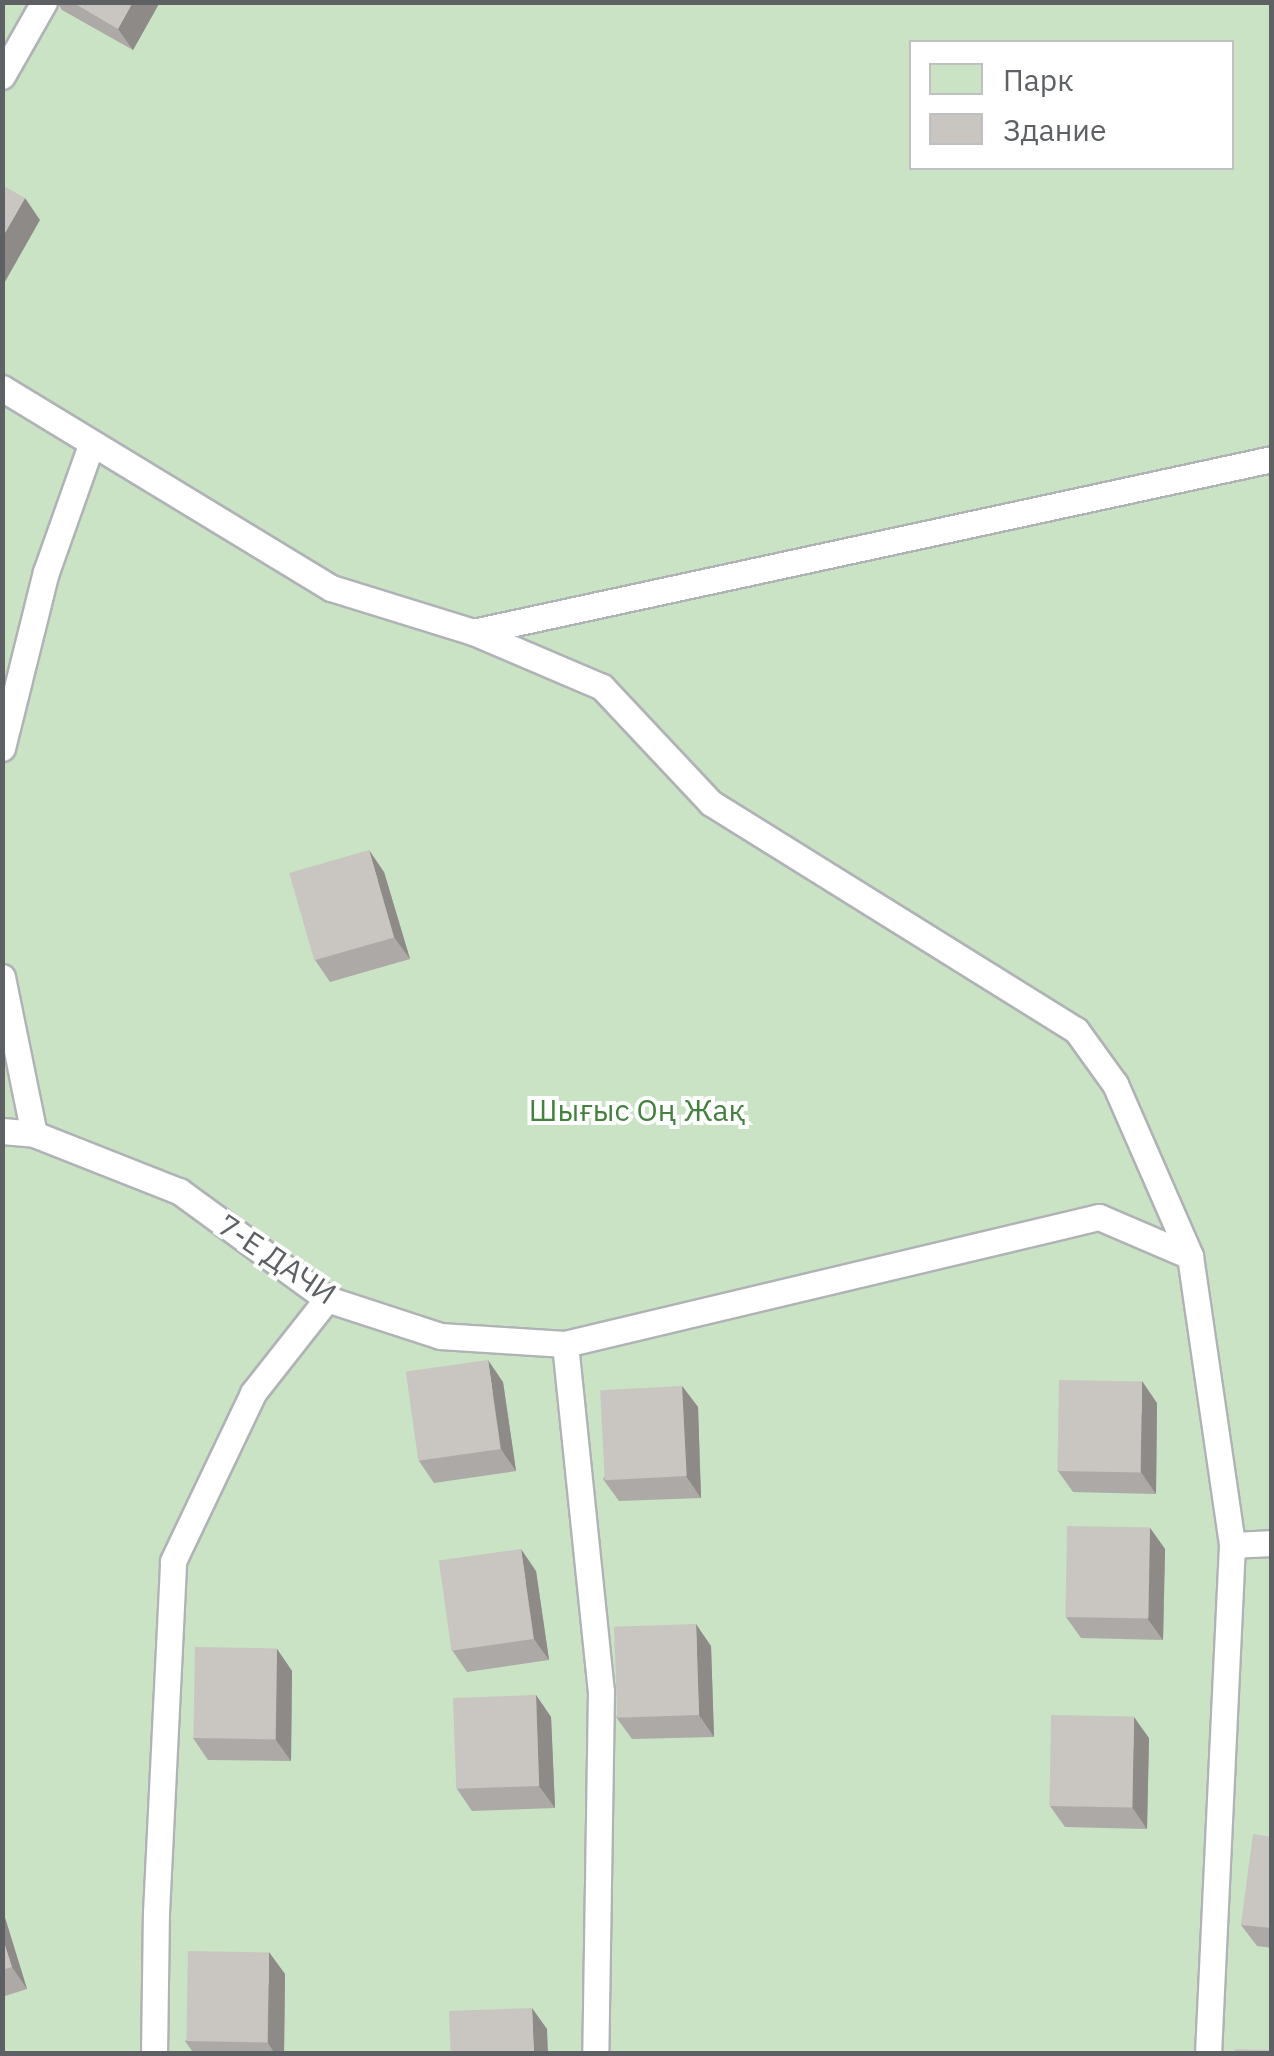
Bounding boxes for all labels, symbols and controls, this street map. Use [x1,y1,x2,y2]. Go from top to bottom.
legend [909,40,1234,170]
text: Парк [1003,60,1074,99]
text: Здание [1003,110,1106,149]
park label: Шығыс Оң Жақ [529,1092,745,1128]
street label: 7-Е ДАЧИ [211,1206,343,1312]

